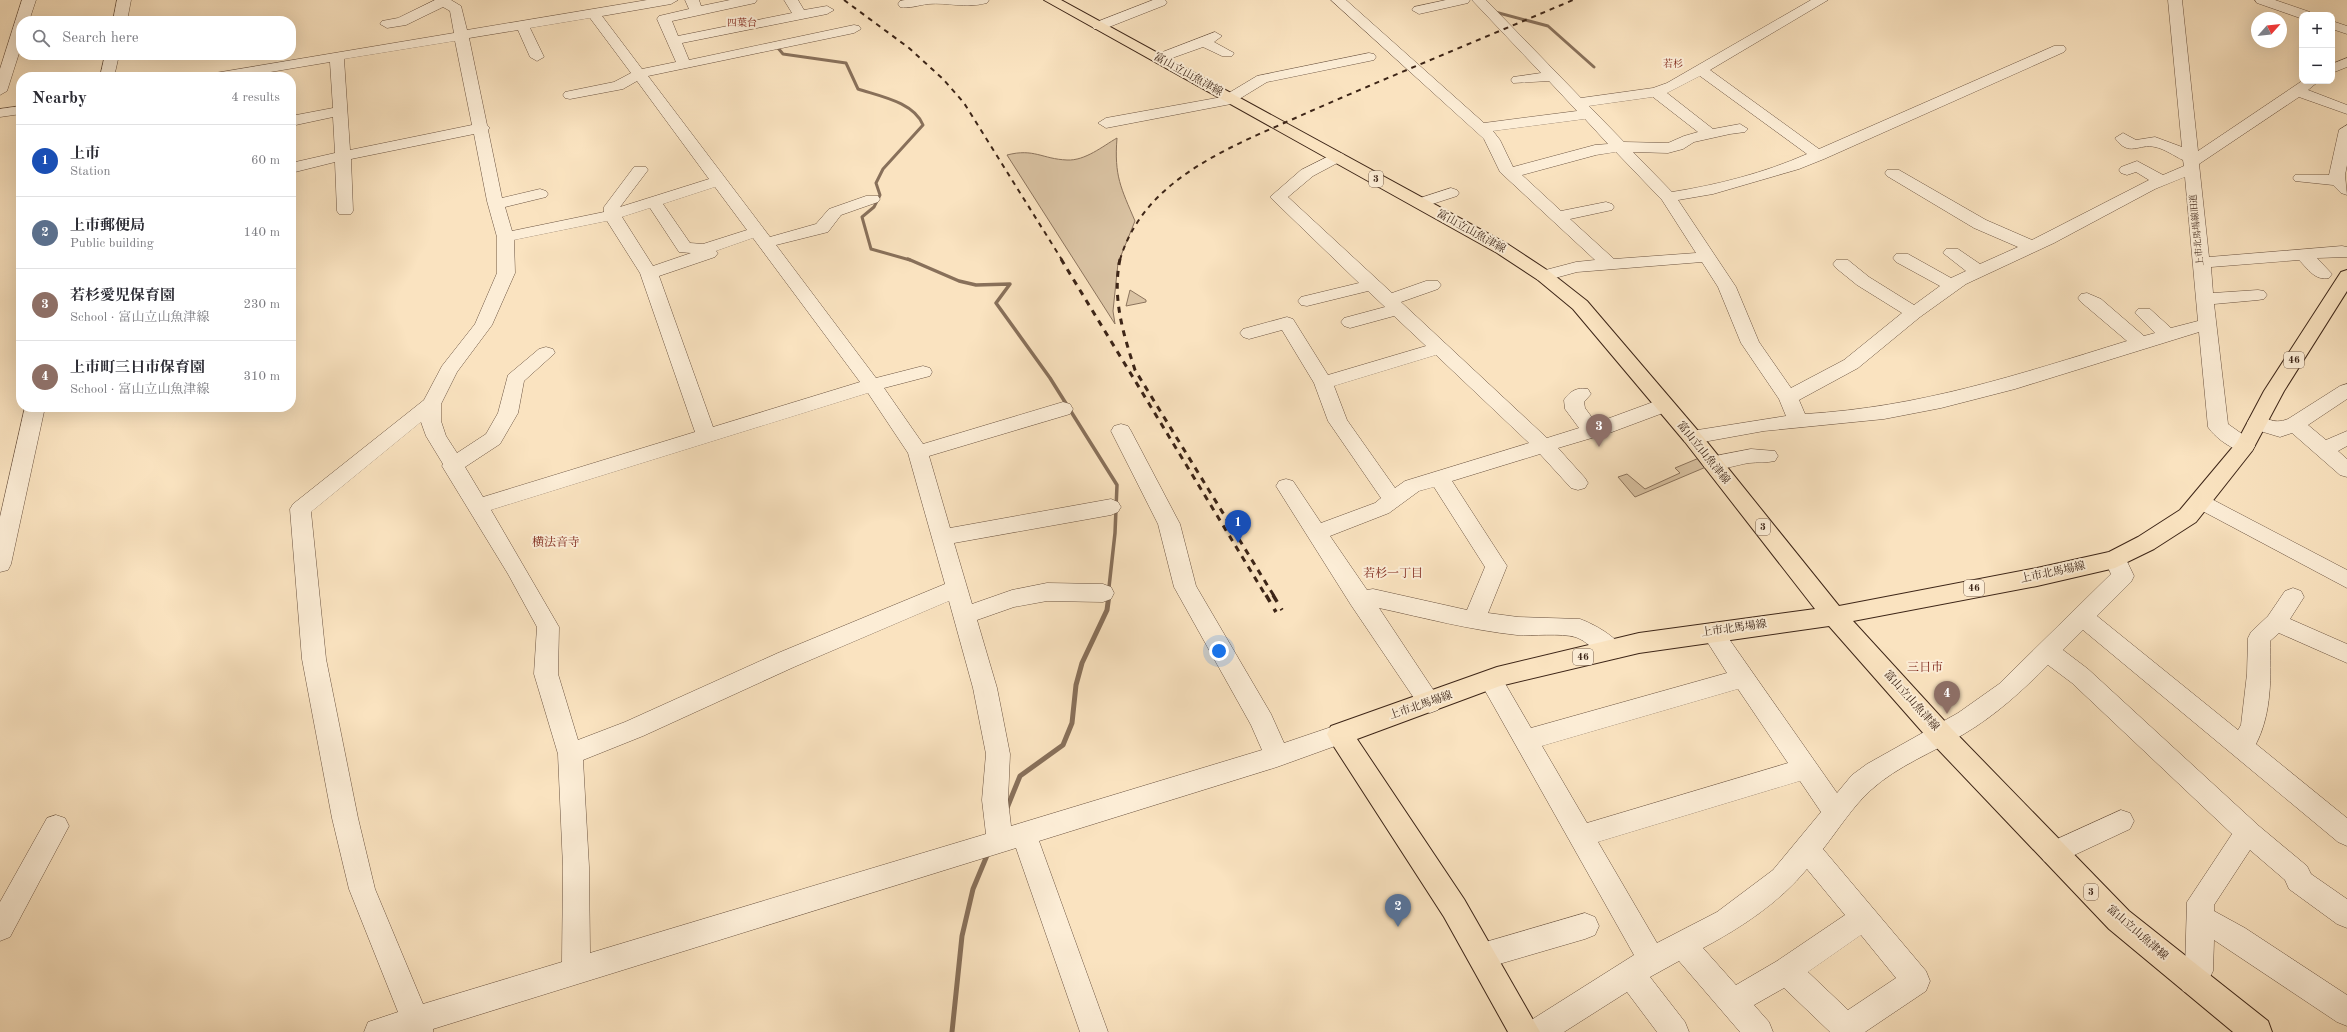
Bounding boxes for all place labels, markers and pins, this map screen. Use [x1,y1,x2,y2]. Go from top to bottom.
pin: 3 [1586,414,1612,447]
pin: 1 [1225,510,1251,543]
pin: 4 [1934,681,1960,714]
pin: 2 [1385,894,1411,927]

